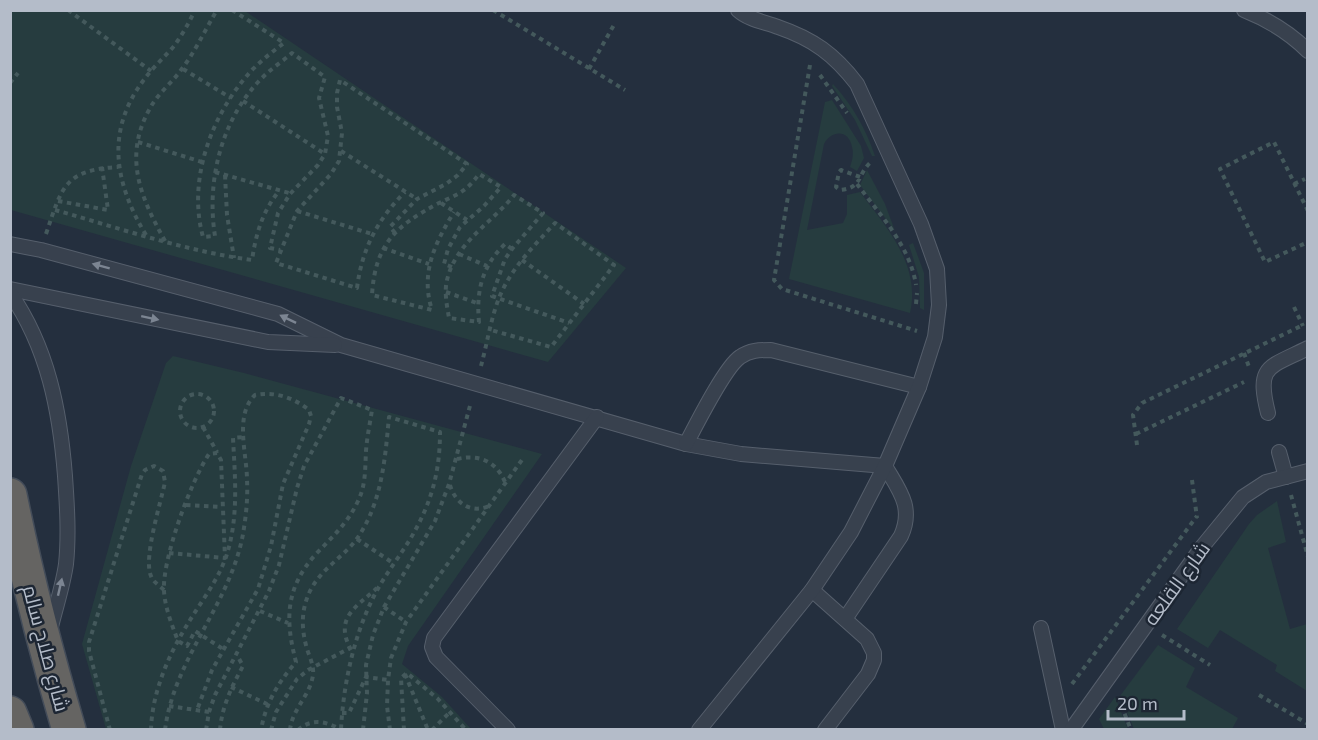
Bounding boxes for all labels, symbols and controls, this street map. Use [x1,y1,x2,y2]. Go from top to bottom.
one-way arrow [92,261,110,270]
one-way arrow [141,314,160,323]
one-way arrow [279,315,297,325]
street label: شارع القلعه [1138,537,1217,631]
one-way arrow [56,578,66,596]
street label: شارع صلاح سالم [16,582,75,715]
scale bar [1108,683,1184,721]
text: 20 m [1117,692,1158,714]

